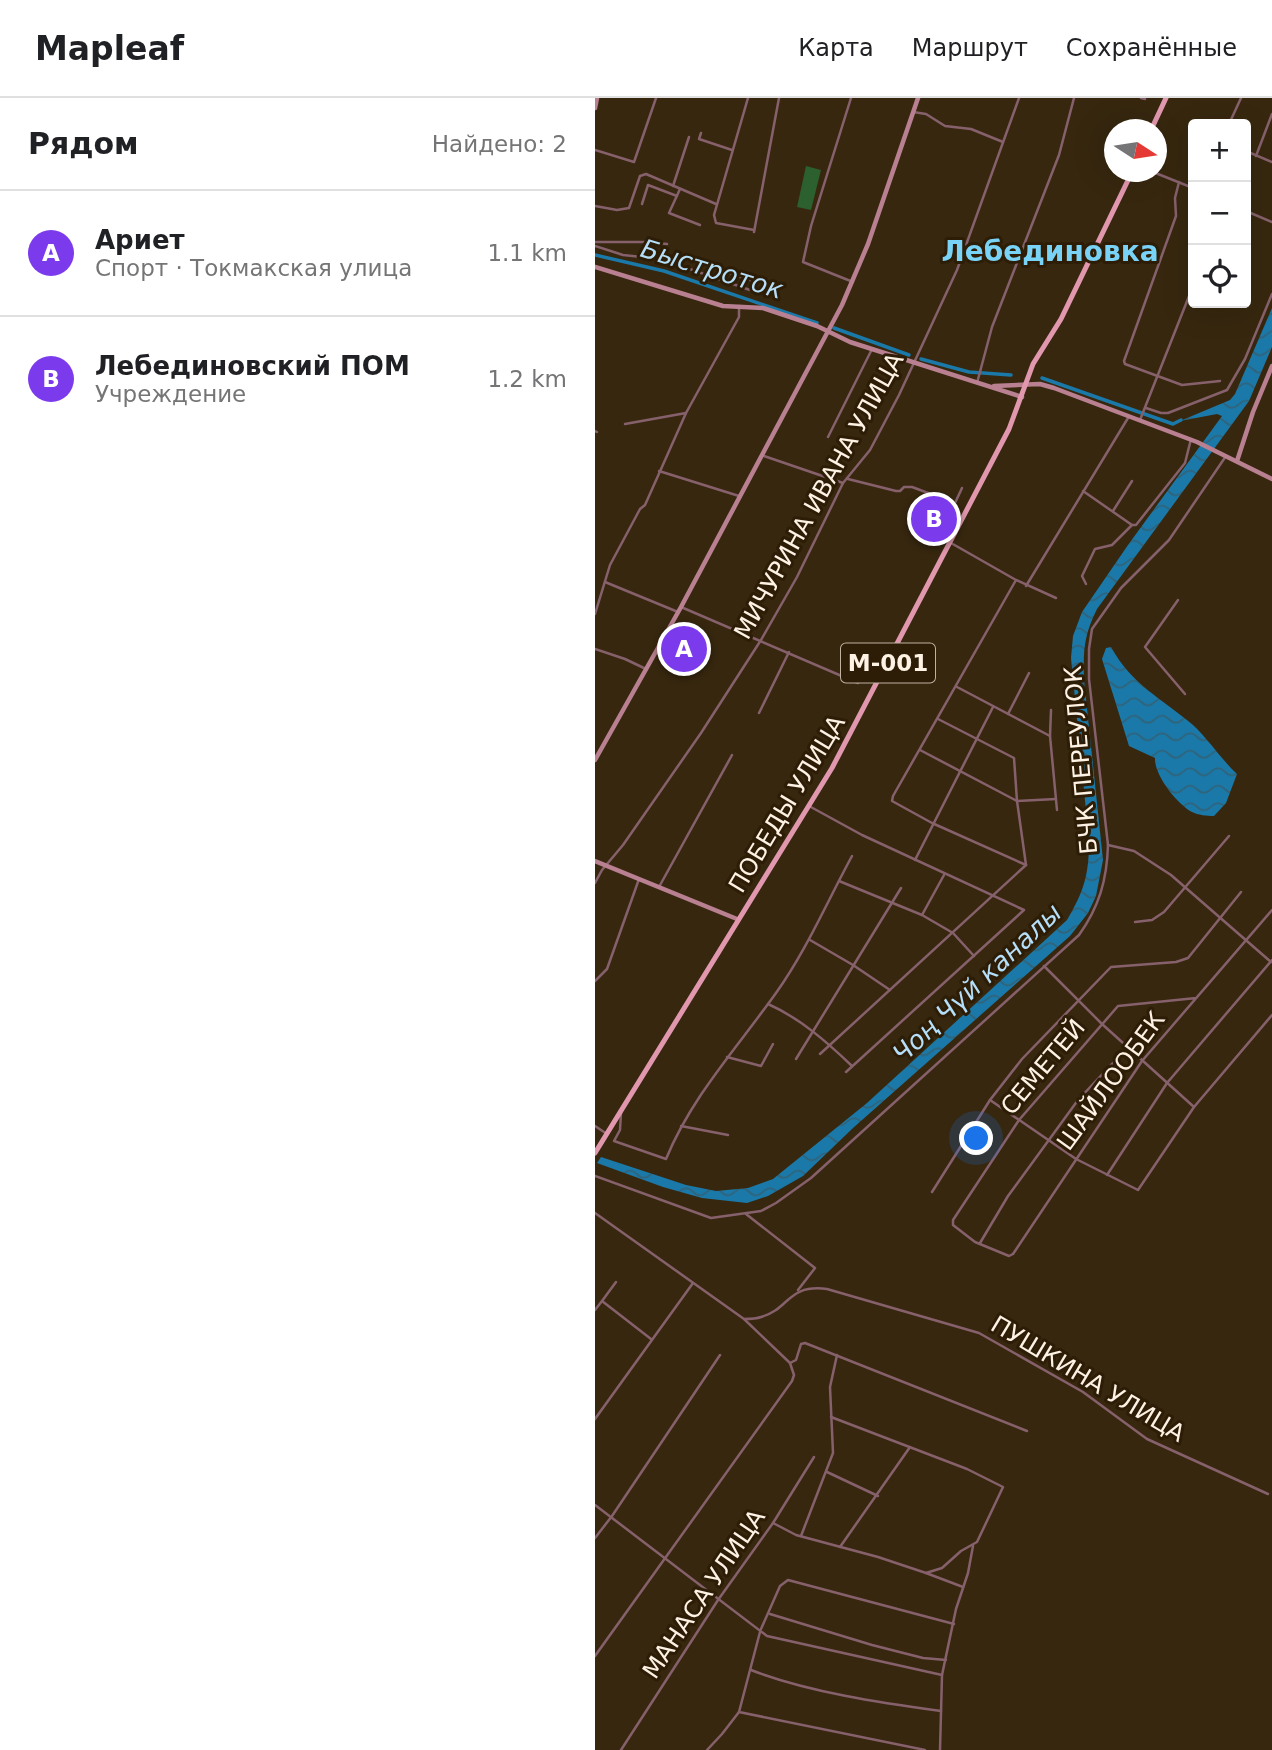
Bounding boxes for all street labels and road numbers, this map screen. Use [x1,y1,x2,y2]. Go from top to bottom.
street label: МИЧУРИНА ИВАНА УЛИЦА [728,348,910,644]
road number: М-001 [841,643,935,682]
street label: БЧК ПЕРЕУЛОК [1059,665,1103,855]
street label: ПОБЕДЫ УЛИЦА [723,710,851,898]
street label: ШАЙЛООБЕК [1051,1006,1171,1156]
street label: СЕМЕТЕЙ [994,1013,1091,1120]
street label: ПУШКИНА УЛИЦА [986,1310,1190,1448]
street label: МАНАСА УЛИЦА [637,1504,771,1684]

